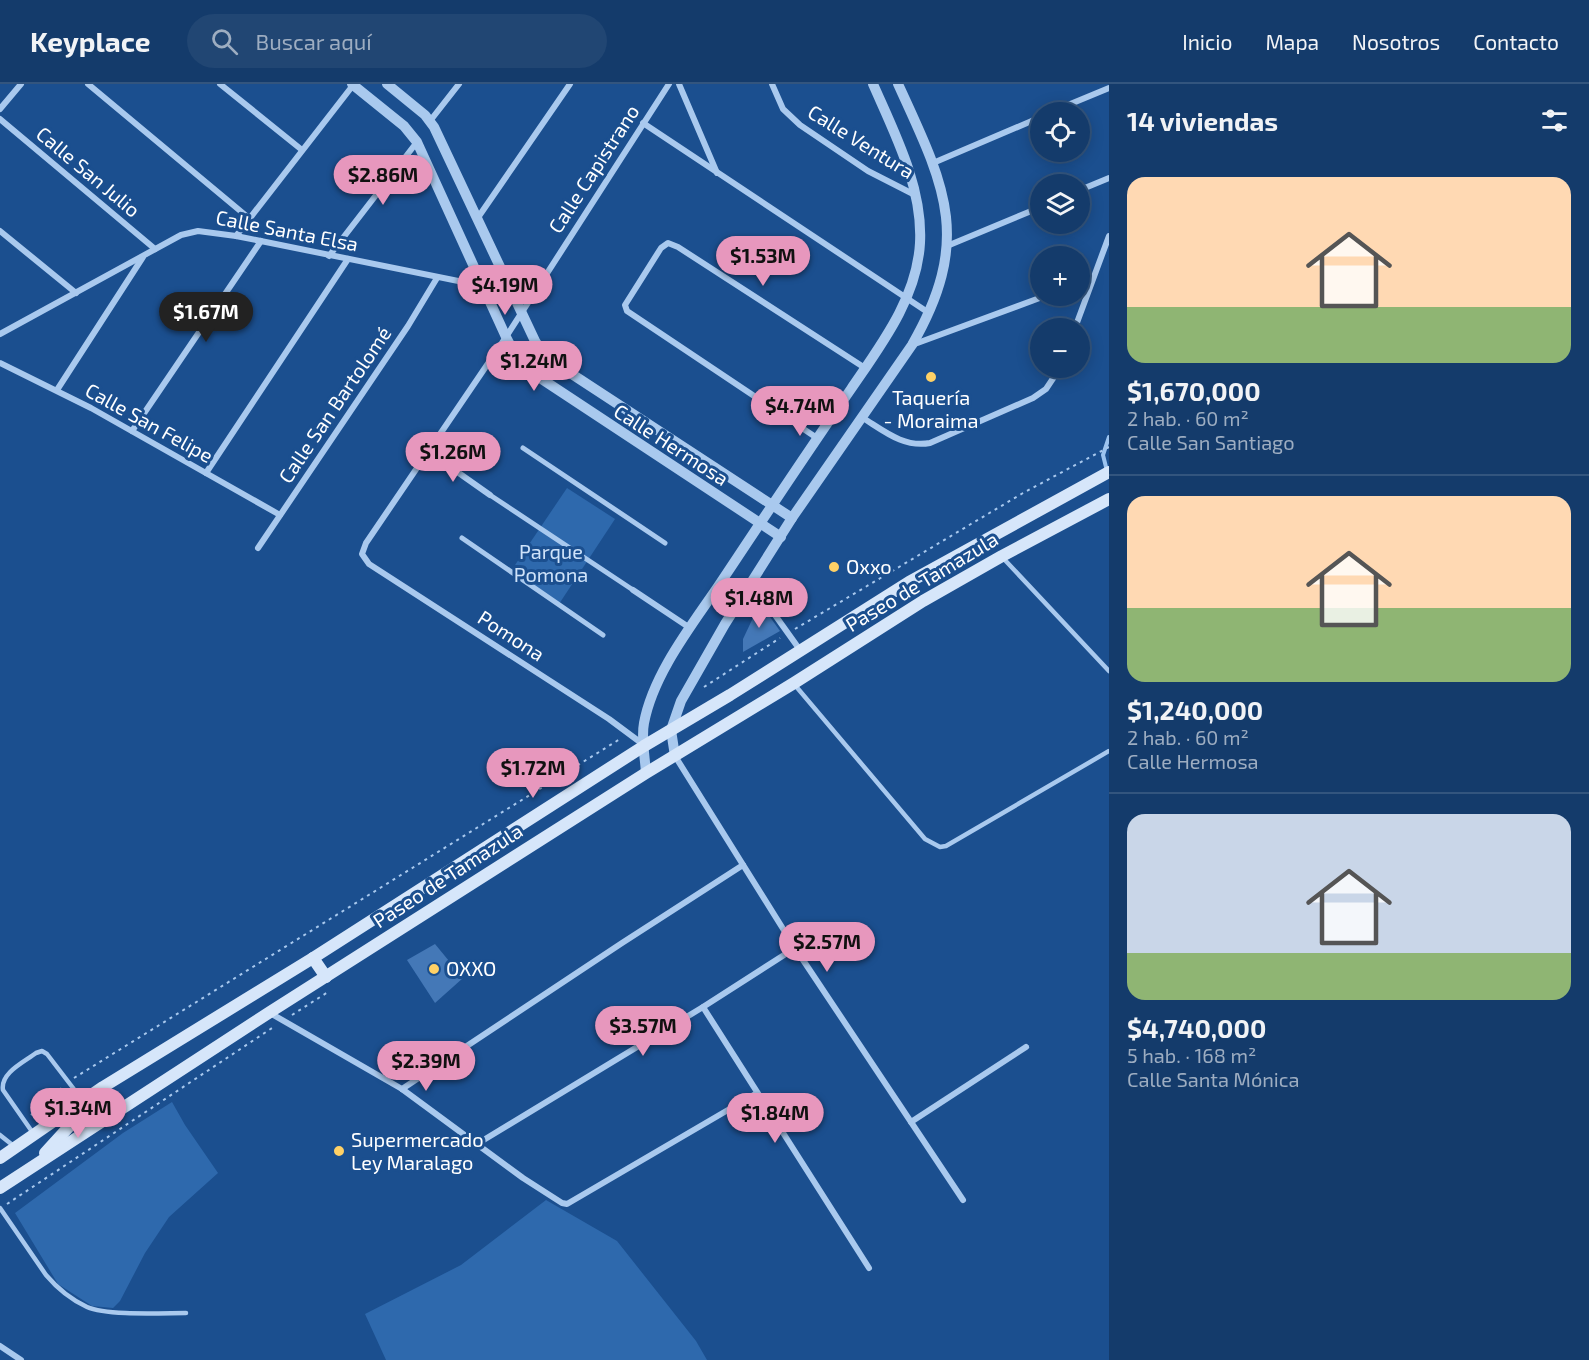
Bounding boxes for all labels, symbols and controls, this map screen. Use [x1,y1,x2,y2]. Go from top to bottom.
search box [187,14,607,68]
text: Keyplace [30,24,151,58]
icon: search [208,25,241,58]
text: Buscar aquí [256,28,372,54]
text: Inicio [1182,29,1232,54]
text: Mapa [1265,29,1319,54]
text: Nosotros [1352,29,1440,54]
text: Contacto [1473,29,1559,54]
street label: Calle Ventura [804,99,919,183]
street label: Calle Capistrano [543,100,644,237]
map controls [1030,102,1090,378]
button: locate [1030,102,1090,162]
icon: filters [1538,104,1571,137]
text: 14 viviendas [1127,105,1278,136]
street label: Calle San Julio [32,121,145,222]
pin: $2.86M [334,155,432,206]
text: $2.86M [348,162,418,186]
button: layers [1030,174,1090,234]
street label: Calle Santa Elsa [214,204,360,256]
icon: home [1295,216,1403,324]
pin: $1.53M [714,236,812,287]
text: $1.53M [730,243,796,267]
button: + [1030,246,1090,306]
pin: $4.19M [456,265,554,316]
text: $4.19M [471,272,539,296]
pin: $1.67M [157,292,255,343]
text: $1.67M [173,299,239,323]
button: − [1030,318,1090,378]
street label: Calle San Bartolomé [273,322,395,487]
pin: $1.24M [485,341,583,392]
text: $1.24M [500,348,568,372]
marker: Taquería - Moraima [924,370,938,384]
text: $1,670,000 [1127,375,1261,406]
street label: Calle San Felipe [81,377,217,467]
place label: Taquería - Moraima [884,385,978,432]
pin: $4.74M [751,386,849,437]
text: $4.74M [765,393,835,417]
street label: Calle Hermosa [610,398,733,490]
text: 2 hab. · 60 m² [1127,406,1249,430]
text: Calle San Santiago [1127,430,1295,454]
pin: $1.26M [404,432,502,483]
text: $1.26M [420,439,486,463]
street label: Paseo de Tamazula [841,526,1002,636]
icon: home [1295,535,1403,643]
park label: Parque Pomona [514,539,588,586]
place label: Oxxo [846,554,892,578]
marker: Oxxo [827,560,841,574]
pin: $1.48M [710,578,808,629]
text: $1.48M [725,585,793,609]
street label: Pomona [474,605,549,666]
text: $1,240,000 [1127,694,1263,725]
text: 2 hab. · 60 m² [1127,725,1249,749]
pin: $1.72M [484,748,582,799]
text: Calle Hermosa [1127,749,1259,773]
text: $1.72M [501,755,565,779]
street label: Paseo de Tamazula [368,818,527,932]
icon: home [1295,853,1403,961]
pin: $2.57M [778,922,876,973]
text: $2.57M [793,929,861,953]
place label: OXXO [446,956,496,980]
marker: OXXO [427,962,441,976]
pin: $3.57M [594,1006,692,1057]
text: $4,740,000 [1127,1012,1266,1043]
text: $3.57M [609,1013,677,1037]
pin: $2.39M [377,1041,475,1092]
text: 5 hab. · 168 m² [1127,1043,1256,1067]
text: $2.39M [391,1048,461,1072]
text: Calle Santa Mónica [1127,1067,1300,1091]
pin: $1.34M [29,1088,127,1139]
pin: $1.84M [726,1093,824,1144]
text: $1.34M [44,1095,112,1119]
text: $1.84M [741,1100,809,1124]
place label: Supermercado Ley Maralago [351,1127,484,1174]
marker: Supermercado Ley Maralago [332,1144,346,1158]

